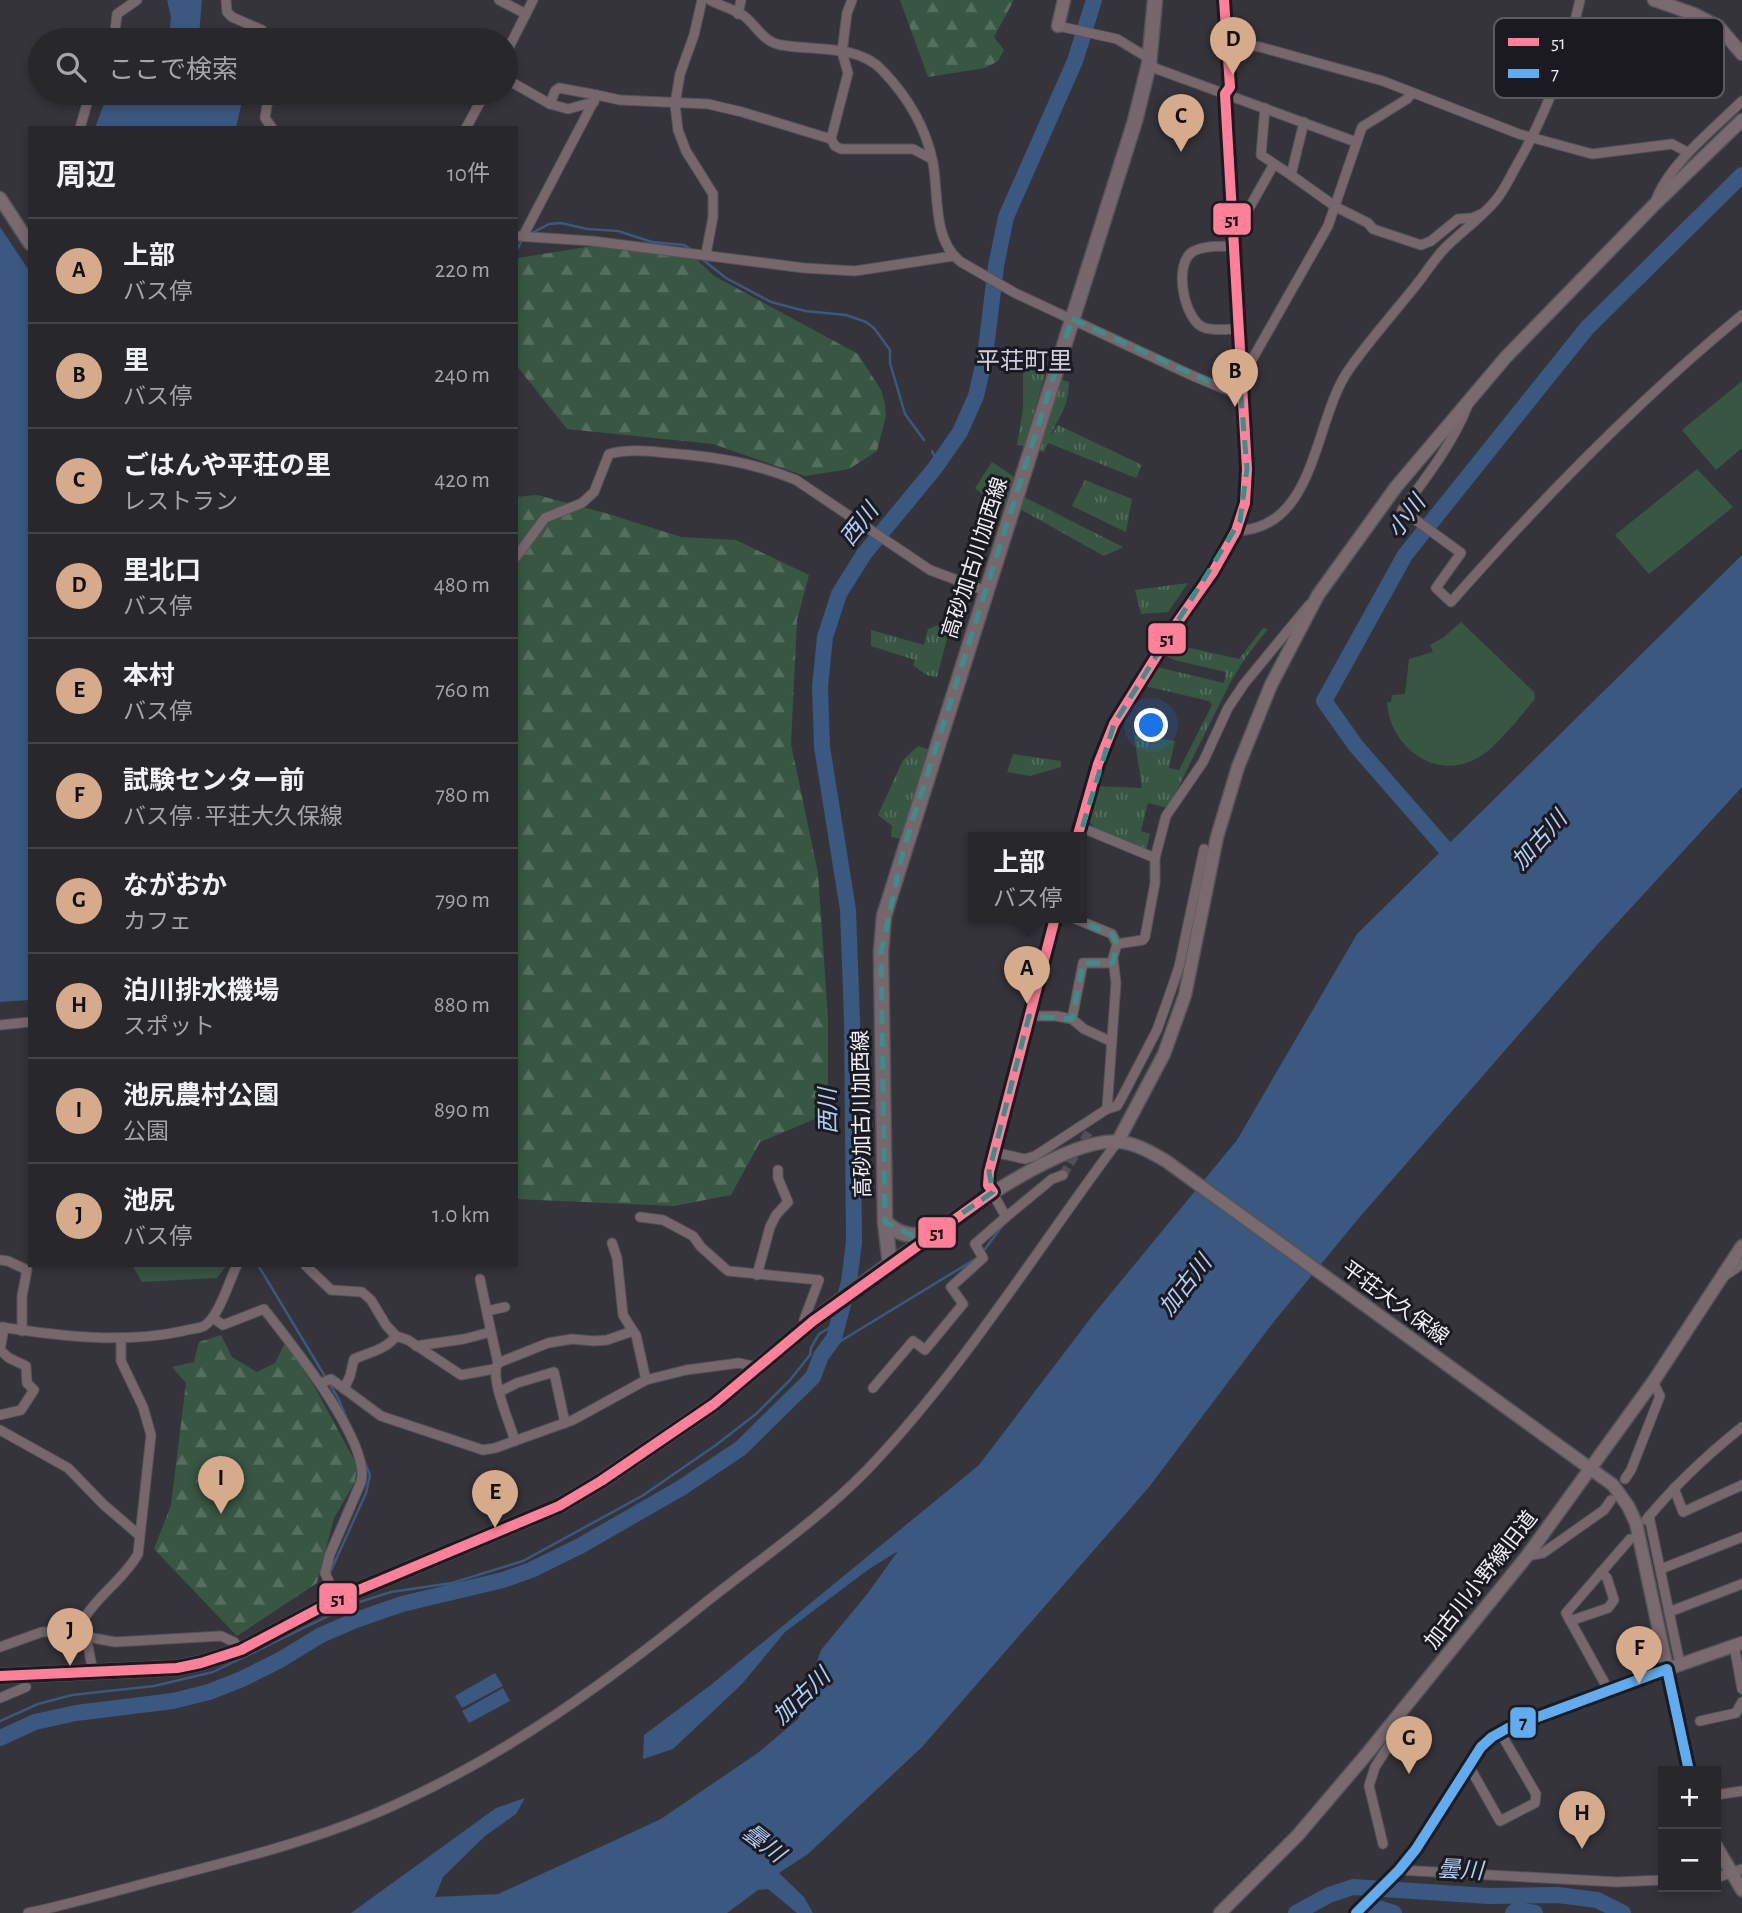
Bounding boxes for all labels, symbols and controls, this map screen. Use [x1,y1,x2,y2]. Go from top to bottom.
pin: D [1210,17,1256,75]
legend [1494,18,1724,98]
search box [28,28,518,105]
text: 51 [1551,34,1565,53]
icon: search [52,48,90,86]
text: ここで検索 [108,57,238,83]
text: 7 [1551,65,1559,84]
pin: C [1158,94,1204,152]
text: 周辺 [56,161,116,191]
text: 10件 [447,163,490,186]
line badge: 51 [1212,202,1252,236]
text: 51 [1224,211,1240,230]
text: 上部 [123,243,175,269]
text: A [72,259,86,282]
text: 220 m [435,259,490,282]
text: バス停 [123,281,192,304]
text: 里 [123,348,149,374]
district label: 平荘町里 [976,348,1072,374]
pin: B [1212,349,1258,407]
text: B [72,364,86,387]
text: 240 m [434,364,490,387]
text: バス停 [123,386,192,409]
text: ごはんや平荘の里 [123,453,331,479]
text: C [73,469,85,492]
text: 420 m [434,469,490,492]
street label: 高砂加古川加西線 [938,475,1011,641]
water label: 小川 [1383,489,1432,542]
text: レストラン [123,491,238,514]
water label: 西川 [836,497,885,550]
text: 里北口 [123,558,201,584]
text: D [71,574,87,597]
text: 480 m [434,574,490,597]
text: バス停 [123,596,192,619]
line badge: 51 [1147,622,1187,655]
text: 51 [1159,630,1175,649]
text: 本村 [123,663,175,689]
text: E [73,679,85,702]
text: 760 m [435,679,490,702]
text: バス停 [123,701,192,724]
your location [1134,708,1168,742]
text: 試験センター前 [123,768,305,794]
text: F [74,784,84,807]
text: 780 m [435,784,490,807]
water label: 加古川 [1507,804,1574,874]
text: バス停 · 平荘大久保線 [123,806,343,829]
popup [968,832,1087,923]
text: 上部 [993,850,1045,876]
text: ながおか [123,873,227,899]
text: バス停 [993,888,1062,911]
text: G [72,889,86,912]
text: 790 m [435,889,490,912]
text: カフェ [123,911,192,934]
pin: A [1004,946,1050,1004]
text: 泊川排水機場 [123,978,279,1004]
text: H [71,994,87,1017]
text: 880 m [434,994,490,1017]
text: スポット [123,1016,215,1039]
street label: 高砂加古川加西線 [849,1030,874,1198]
text: 池尻農村公園 [123,1083,279,1109]
water label: 西川 [816,1085,841,1134]
text: I [76,1099,82,1122]
text: 890 m [434,1099,490,1122]
text: 公園 [123,1121,169,1144]
text: 池尻 [123,1188,175,1214]
text: J [75,1204,83,1227]
text: 1.0 km [432,1204,490,1227]
line badge: 51 [917,1216,957,1249]
text: 51 [929,1224,945,1243]
text: バス停 [123,1226,192,1249]
water label: 加古川 [1154,1248,1218,1320]
street label: 平荘大久保線 [1338,1257,1453,1349]
pin: I [198,1456,244,1514]
pin: E [472,1470,518,1528]
street label: 加古川小野線旧道 [1420,1507,1541,1653]
line badge: 51 [318,1582,358,1615]
text: 51 [330,1590,346,1609]
pin: J [47,1608,93,1666]
pin: F [1616,1626,1662,1684]
water label: 加古川 [768,1661,837,1729]
line badge: 7 [1509,1706,1537,1739]
text: 7 [1519,1714,1527,1733]
pin: G [1386,1716,1432,1774]
map controls [1658,1766,1721,1892]
button: + [1658,1766,1721,1829]
pin: H [1559,1791,1605,1849]
water label: 曇川 [738,1820,791,1869]
button: − [1658,1829,1721,1892]
water label: 曇川 [1436,1857,1487,1884]

